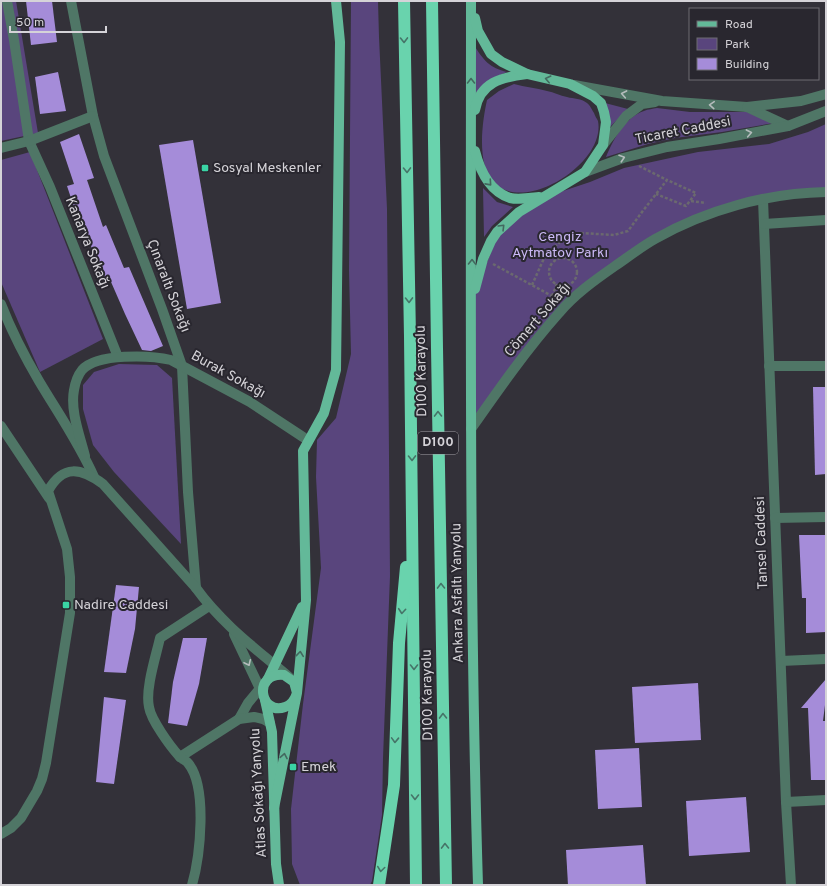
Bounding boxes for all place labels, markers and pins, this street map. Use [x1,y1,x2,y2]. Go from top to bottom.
place label: Sosyal Meskenler [213,160,322,177]
marker: Sosyal Meskenler [200,163,210,173]
place label: Nadire Caddesi [74,597,168,614]
marker: Nadire Caddesi [61,600,71,610]
place label: Emek [301,759,336,776]
marker: Emek [288,762,298,772]

